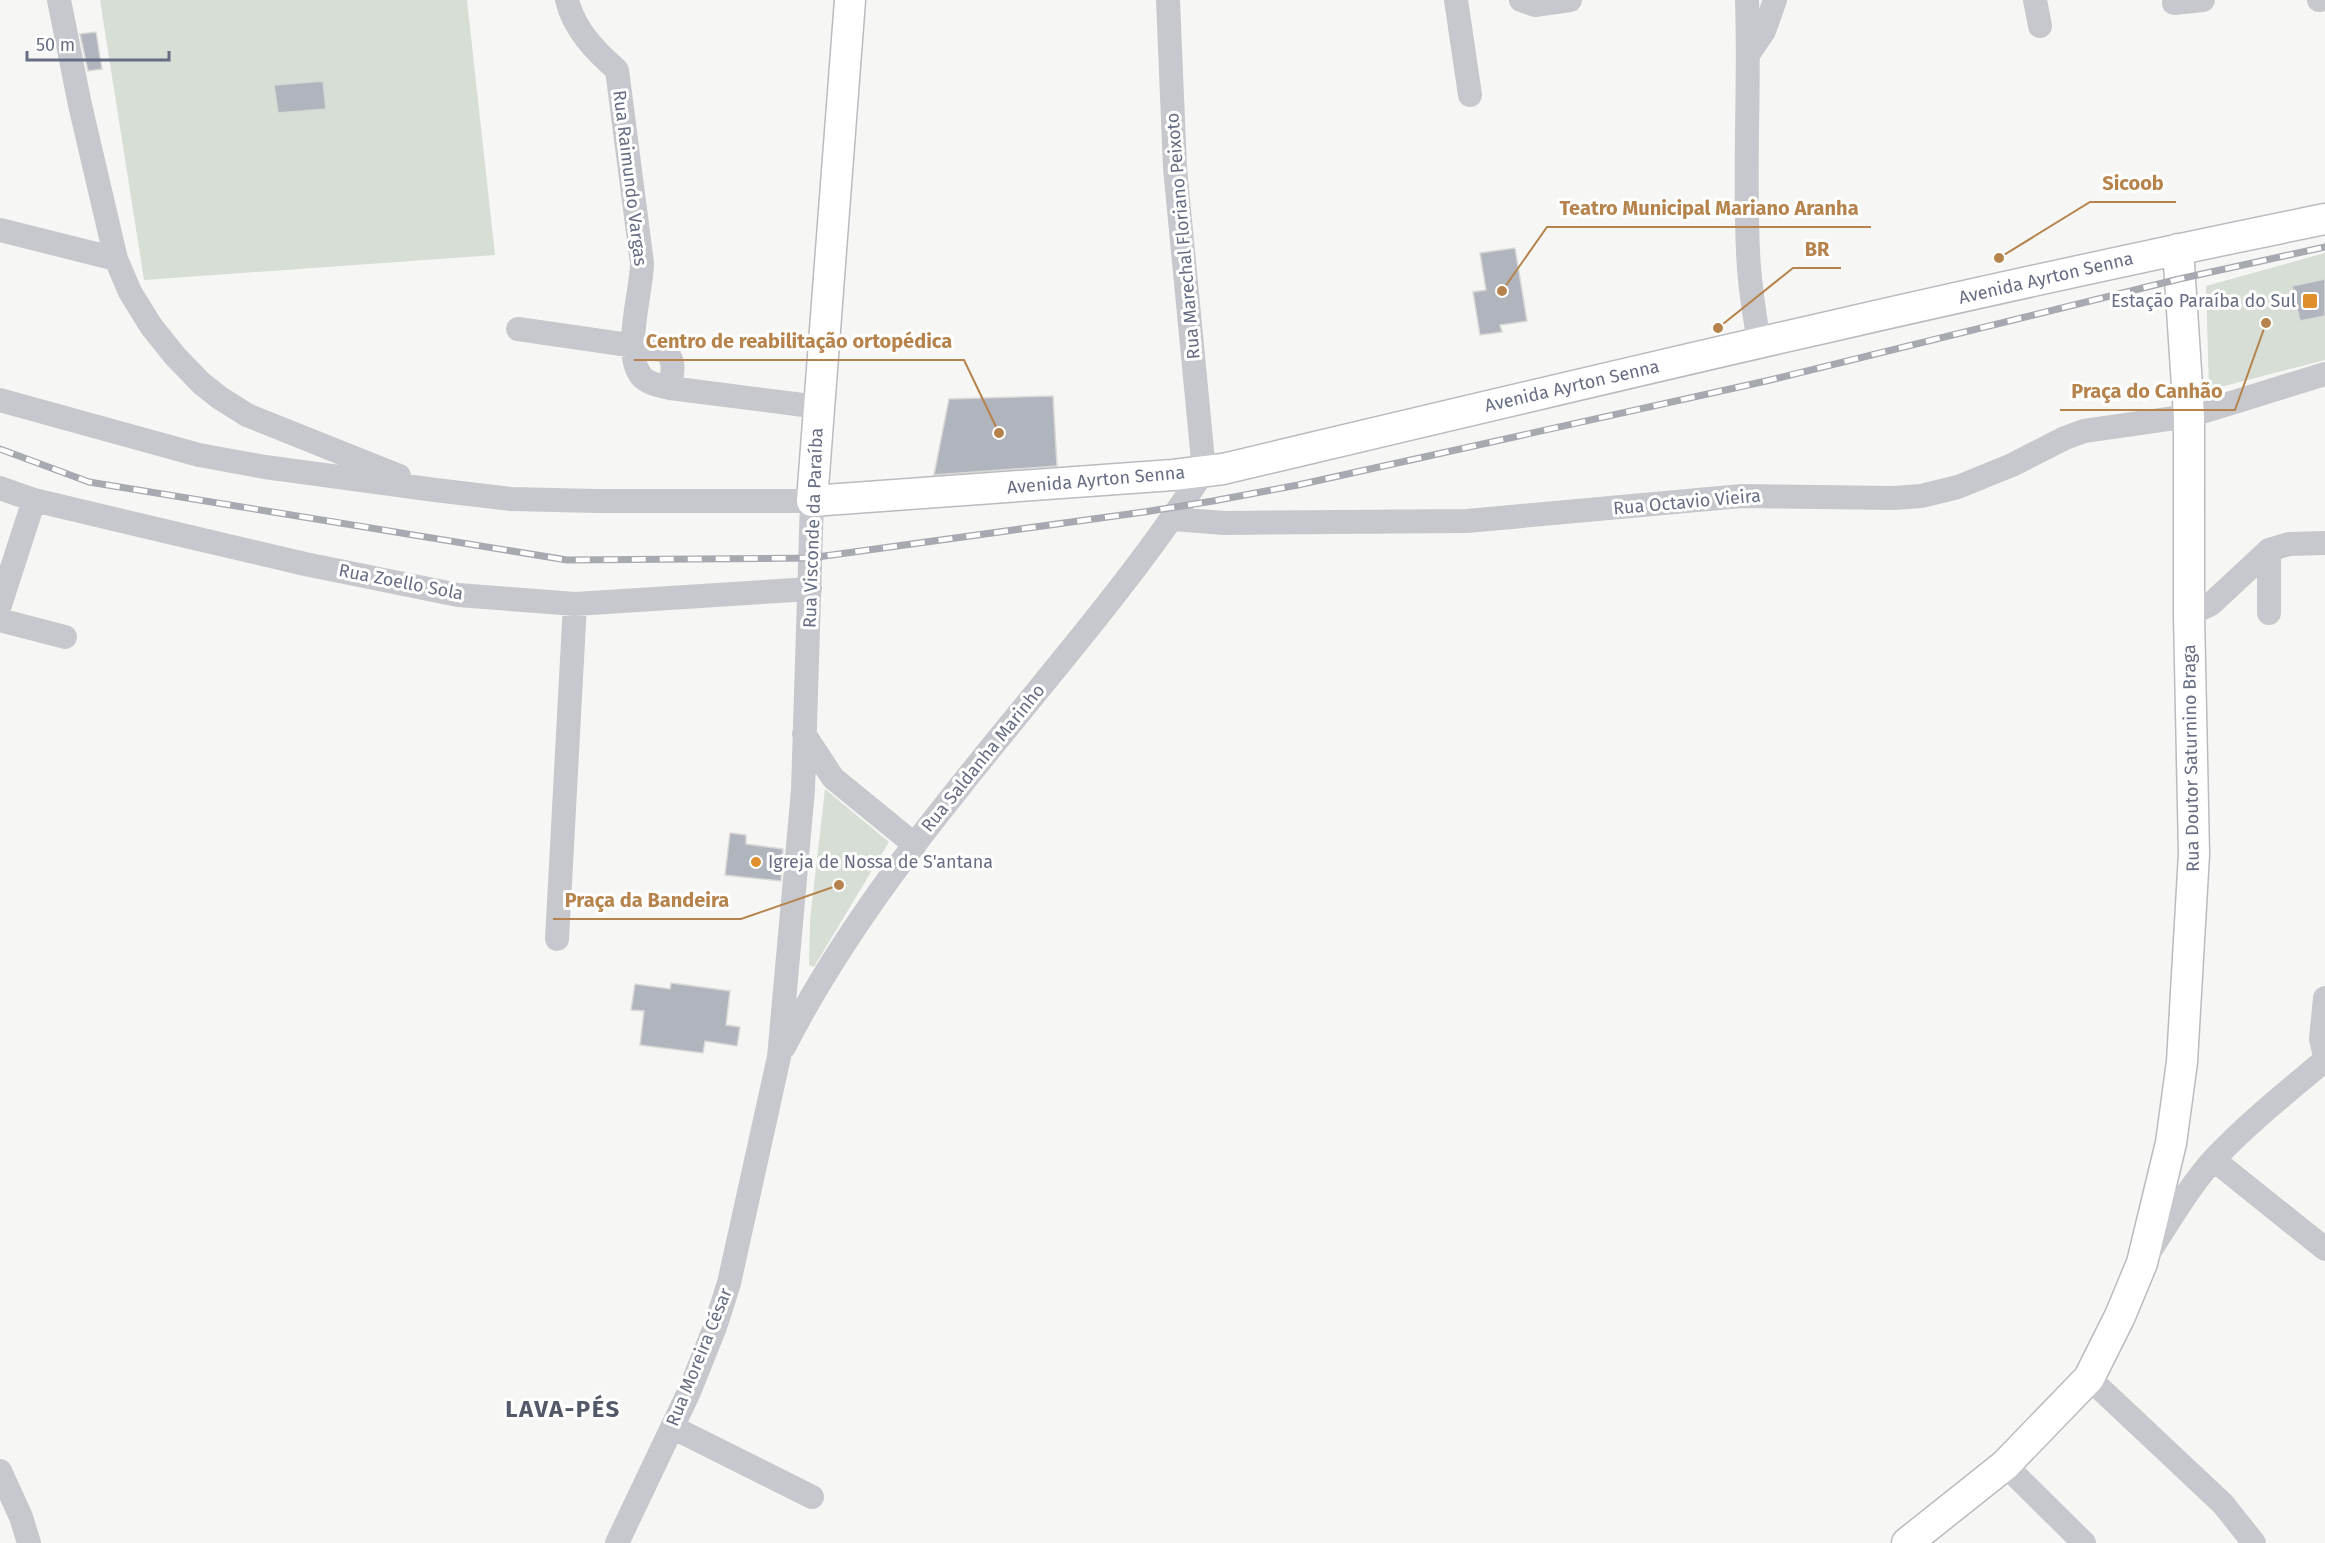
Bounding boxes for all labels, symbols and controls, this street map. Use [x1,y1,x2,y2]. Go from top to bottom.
scale bar [27,24,170,62]
text: 50 m [36,34,75,56]
street label: Rua Raimundo Vargas [608,89,652,267]
street label: Rua Marechal Floriano Peixoto [1161,112,1205,360]
callout: Sicoob [2090,164,2176,202]
text: Sicoob [2102,171,2164,195]
callout: Teatro Municipal Mariano Aranha [1547,189,1871,227]
text: Teatro Municipal Mariano Aranha [1559,196,1859,220]
callout: BR [1793,230,1841,268]
text: BR [1805,237,1830,261]
street label: Avenida Ayrton Senna [1957,247,2135,309]
place label: Estação Paraíba do Sul [2111,290,2296,312]
marker: Estação Paraíba do Sul [2301,292,2319,310]
callout: Centro de reabilitação ortopédica [634,322,964,360]
text: Centro de reabilitação ortopédica [646,329,952,353]
street label: Avenida Ayrton Senna [1483,355,1661,417]
callout: Praça do Canhão [2060,372,2235,410]
text: Praça do Canhão [2071,379,2223,403]
street label: Rua Visconde da Paraíba [799,427,827,629]
street label: Avenida Ayrton Senna [1006,461,1186,499]
street label: Rua Octavio Vieira [1612,485,1762,519]
street label: Rua Zoello Sola [337,559,465,605]
street label: Rua Doutor Saturnino Braga [2178,644,2204,872]
street label: Rua Saldanha Marinho [916,680,1050,836]
place label: Igreja de Nossa de S'antana [768,851,993,873]
marker: Igreja de Nossa de S'antana [749,855,763,869]
callout: Praça da Bandeira [553,881,741,919]
text: Praça da Bandeira [565,888,729,912]
street label: Rua Moreira César [661,1285,737,1429]
district label: LAVA-PÉS [505,1394,621,1423]

